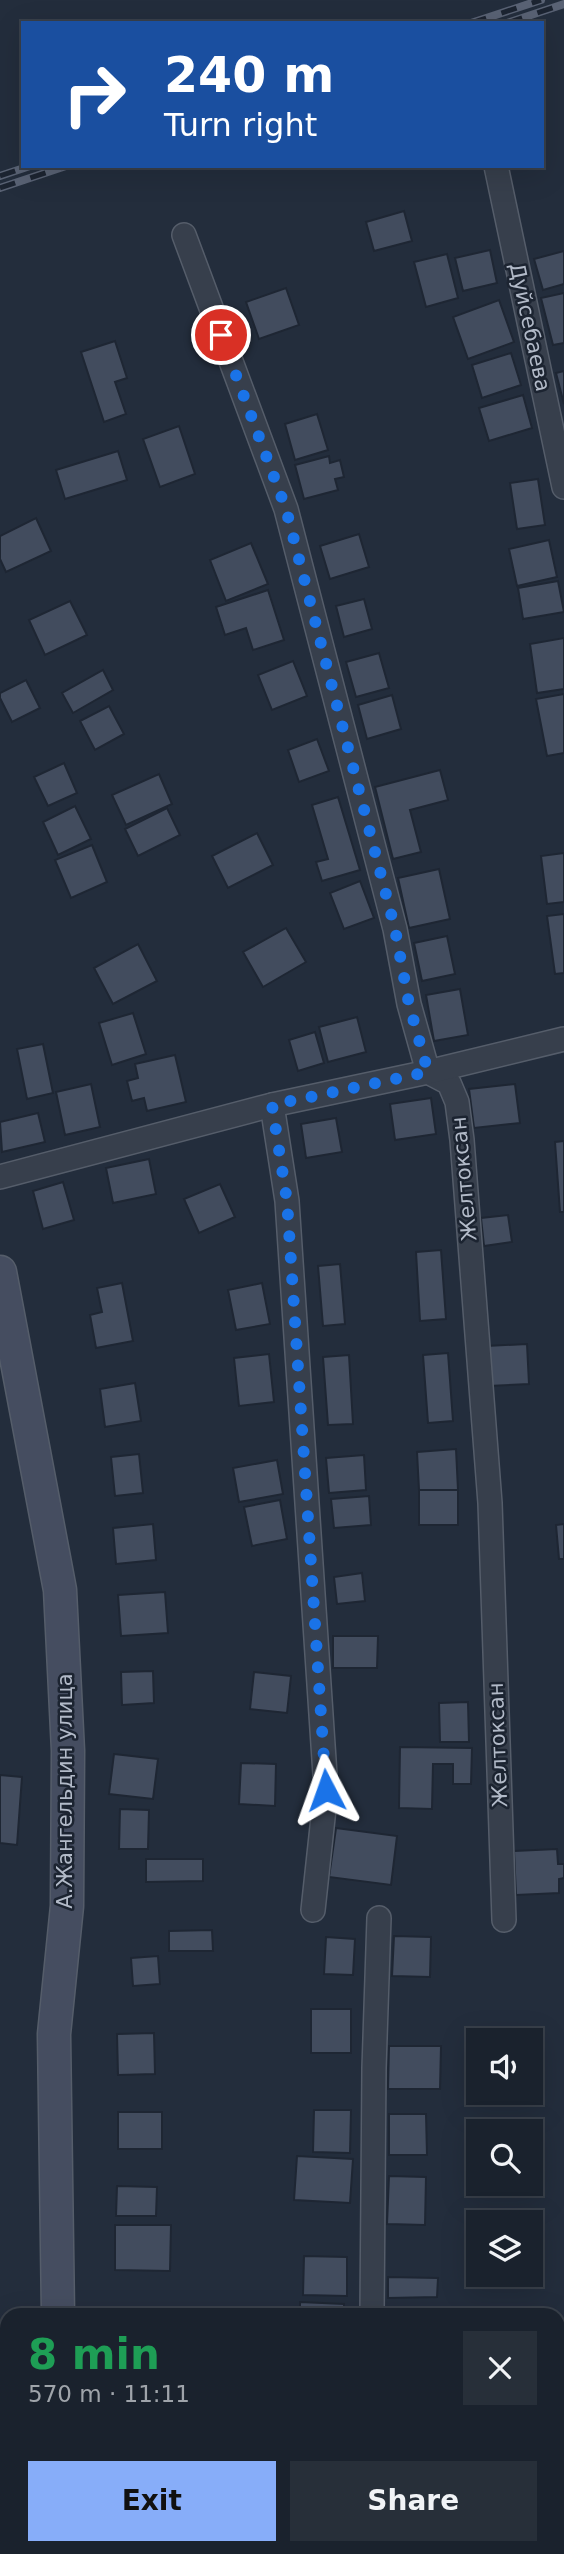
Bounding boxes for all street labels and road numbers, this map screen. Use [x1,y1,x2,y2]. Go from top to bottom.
street label: Дуйсебаева [505,260,555,394]
street label: Желтоксан [447,1116,481,1242]
street label: А.Жангельдин улица [53,1673,77,1909]
street label: Желтоксан [484,1682,512,1808]

